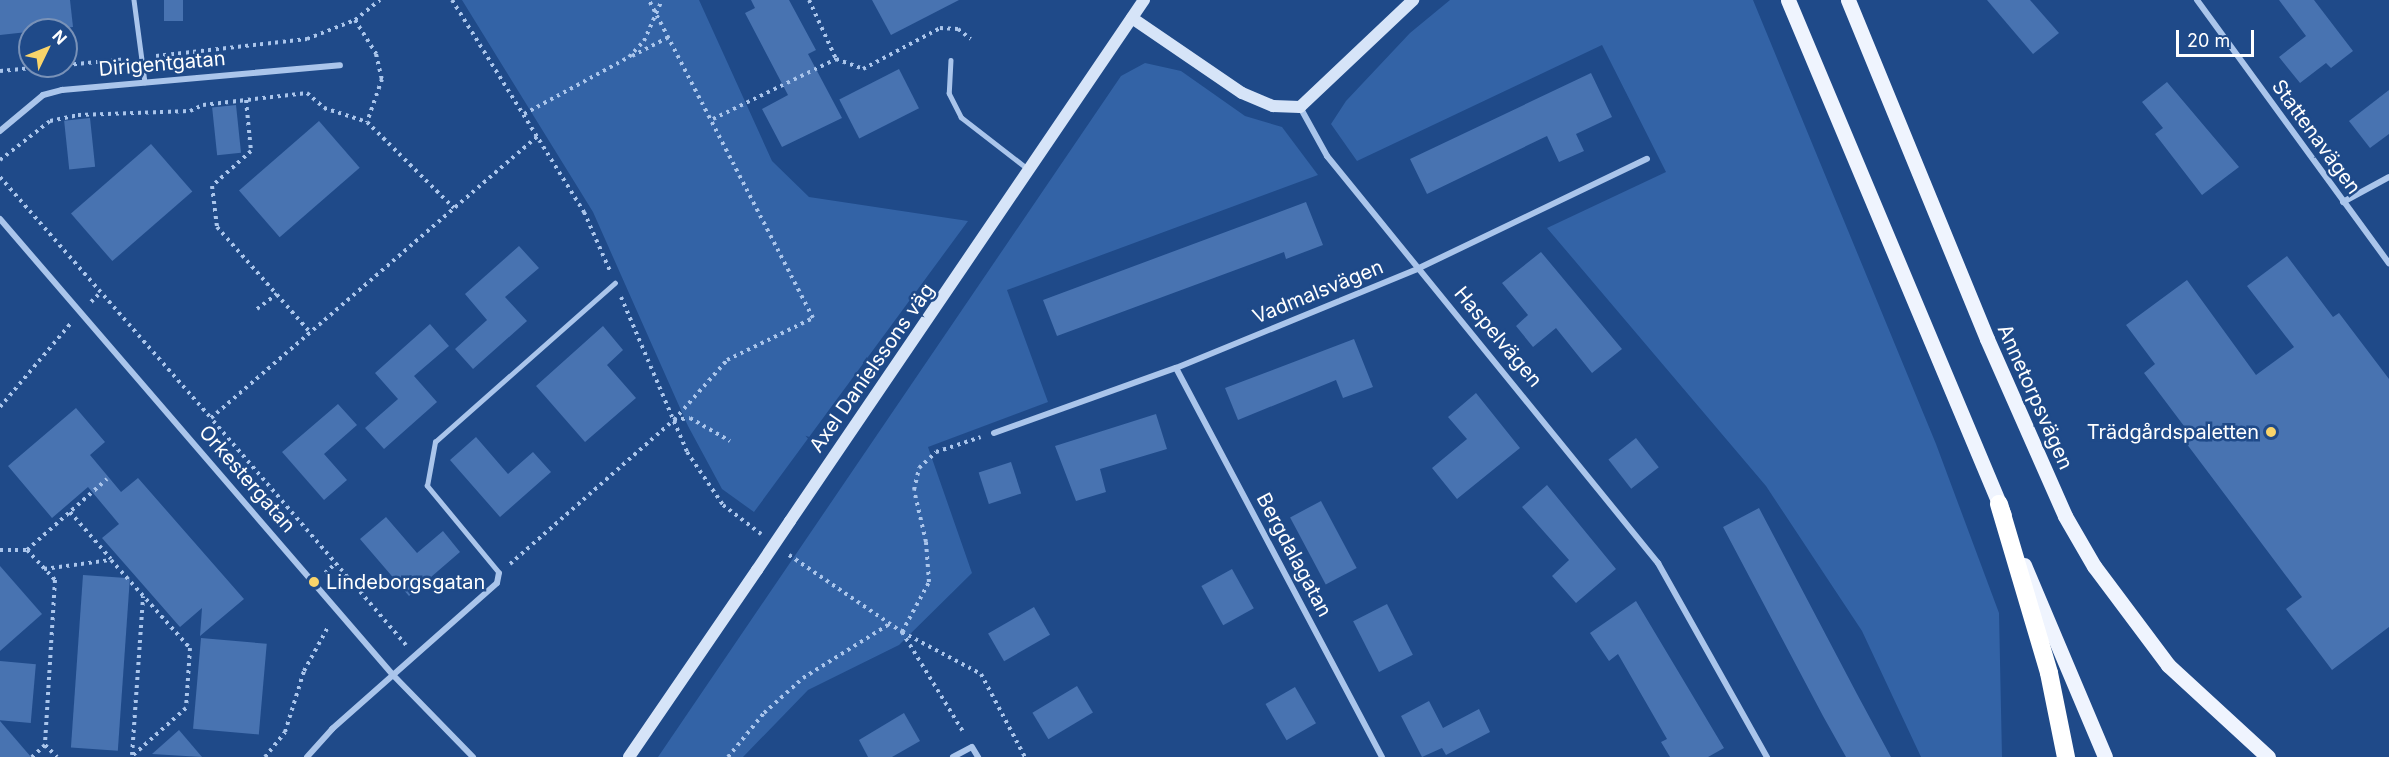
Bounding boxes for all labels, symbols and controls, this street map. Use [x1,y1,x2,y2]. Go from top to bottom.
north arrow [18,18,78,78]
scale bar [2179,18,2257,56]
text: N [48,26,71,48]
text: 20 m [2187,30,2230,51]
street label: Dirigentgatan [98,47,226,81]
street label: Stattenavägen [2266,75,2366,199]
street label: Vadmalsvägen [1249,255,1387,329]
street label: Axel Danielssons väg [805,279,939,457]
street label: Haspelvägen [1449,282,1547,392]
street label: Annetorpsvägen [1992,321,2078,473]
street label: Orkestergatan [194,420,300,538]
place label: Trädgårdspaletten [2087,420,2259,444]
marker: Trädgårdspaletten [2264,425,2278,439]
street label: Bergdalagatan [1251,489,1337,621]
place label: Lindeborgsgatan [326,570,485,594]
marker: Lindeborgsgatan [307,575,321,589]

